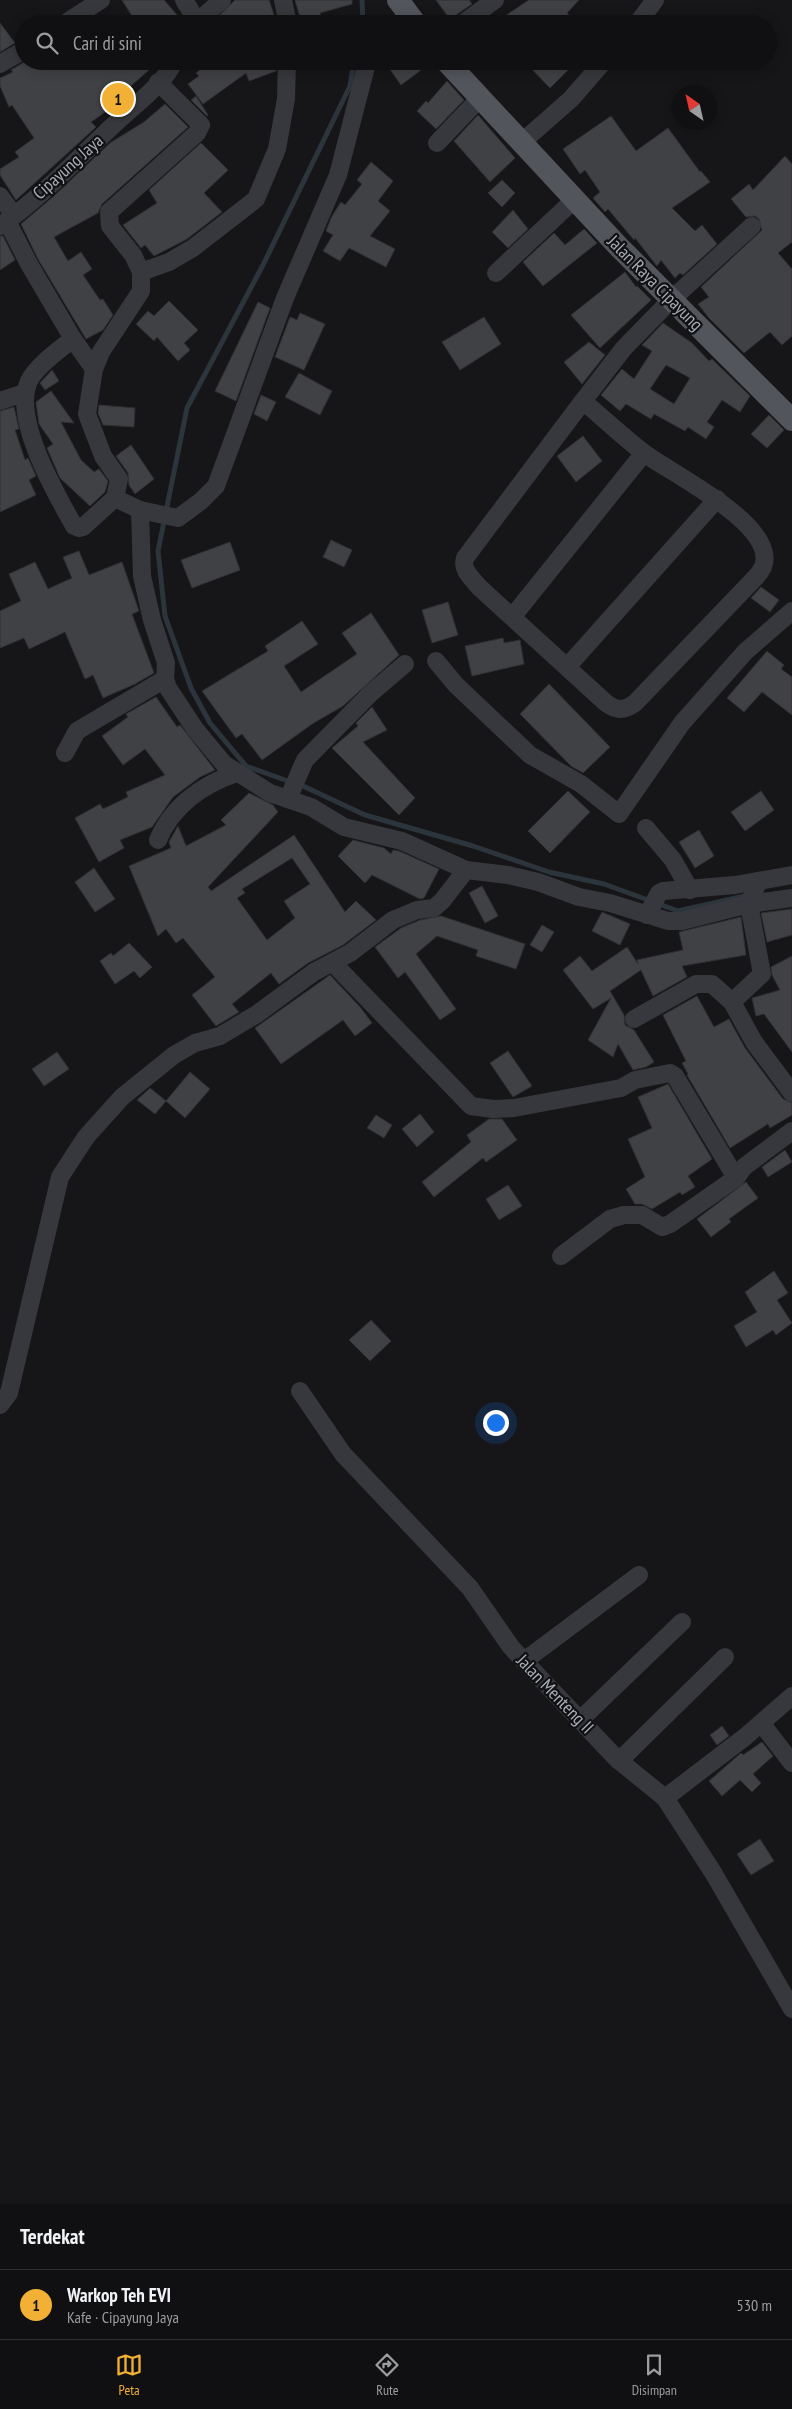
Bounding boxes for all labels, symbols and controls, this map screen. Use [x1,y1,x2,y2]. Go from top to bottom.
search box [15,15,777,70]
icon: search [33,29,61,57]
text: Cari di sini [73,31,142,55]
pin: 1 [102,80,134,118]
north arrow [672,85,717,130]
street label: Cipayung Jaya [28,129,108,204]
street label: Jalan Raya Cipayung [602,229,708,335]
your location [483,1410,509,1436]
street label: Jalan Menteng II [511,1648,599,1738]
text: Terdekat [20,2223,85,2250]
text: Warkop Teh EVI [67,2283,171,2307]
text: 1 [32,2295,40,2315]
text: 530 m [737,2295,772,2315]
text: Kafe · Cipayung Jaya [67,2307,179,2327]
tab: Peta [115,2351,143,2399]
tab: Rute [373,2351,401,2399]
tab: Disimpan [632,2351,677,2399]

